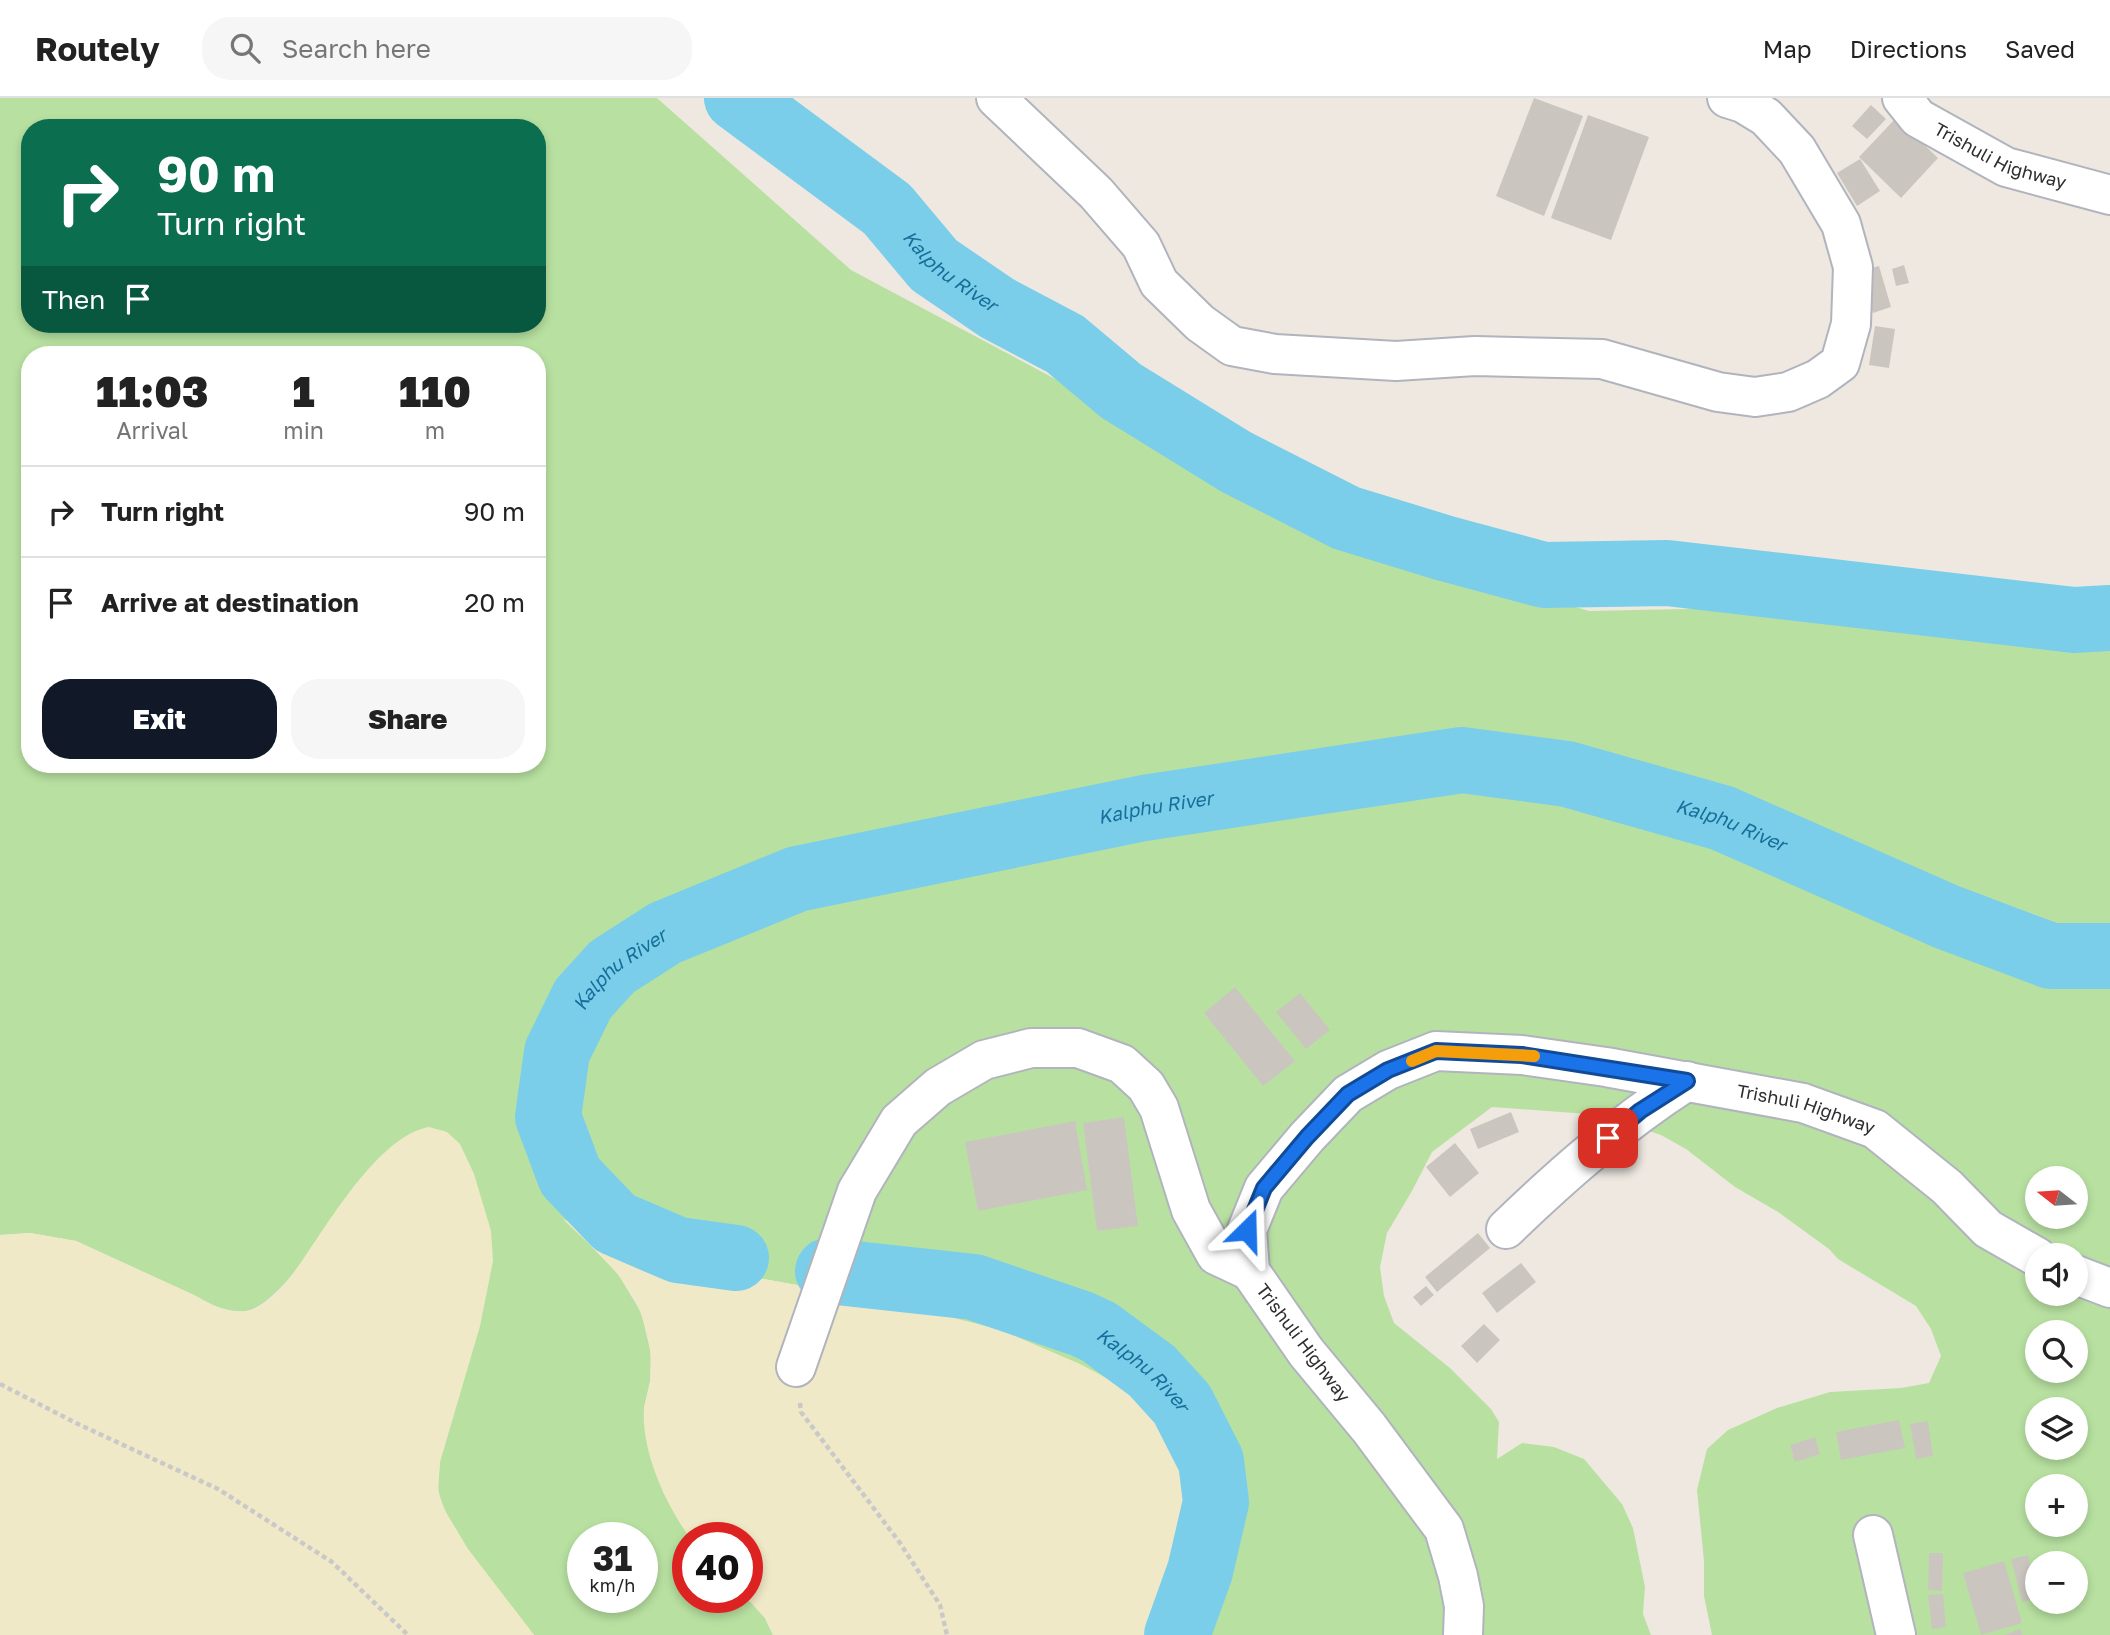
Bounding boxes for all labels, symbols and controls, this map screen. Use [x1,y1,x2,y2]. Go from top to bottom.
search box [202,17,692,80]
text: Routely [35,29,160,68]
icon: search [226,29,264,67]
text: Search here [282,33,431,64]
text: Map [1763,34,1812,63]
text: Directions [1850,34,1967,63]
text: Saved [2005,34,2075,63]
street label: Trishuli Highway [1931,117,2069,193]
text: 90 m [157,144,275,203]
icon: right [42,147,133,238]
text: Turn right [157,204,306,242]
water label: Kalphu River [899,225,1004,317]
icon: arrive [119,280,157,318]
text: Then [42,284,105,315]
text: 11:03 [96,366,208,416]
text: 1 [293,366,315,416]
text: 110 [399,366,471,416]
text: Arrival [116,416,188,444]
text: min [283,416,324,444]
text: m [425,416,445,444]
icon: right [42,493,80,531]
text: Turn right [101,496,224,527]
text: 90 m [464,496,525,527]
icon: arrive [42,584,80,622]
text: Arrive at destination [101,587,359,618]
text: 20 m [464,587,525,618]
button: Exit [42,679,277,759]
button: Share [291,679,525,759]
water label: Kalphu River [1096,785,1217,828]
water label: Kalphu River [1673,793,1792,857]
water label: Kalphu River [567,922,672,1014]
street label: Trishuli Highway [1735,1079,1878,1138]
pin [1578,1108,1638,1168]
icon: arrive [1589,1119,1627,1157]
north arrow [2025,1166,2088,1228]
map controls [2025,1166,2088,1614]
position arrow [1210,1193,1284,1267]
button: sound [2025,1243,2088,1306]
street label: Trishuli Highway [1252,1279,1355,1406]
button: search [2025,1320,2088,1383]
water label: Kalphu River [1093,1322,1197,1416]
button: layers [2025,1397,2088,1460]
button: + [2025,1474,2088,1537]
speed limit sign: 40 [672,1522,763,1613]
text: 31 [593,1537,632,1579]
button: − [2025,1551,2088,1614]
text: km/h [590,1574,635,1596]

